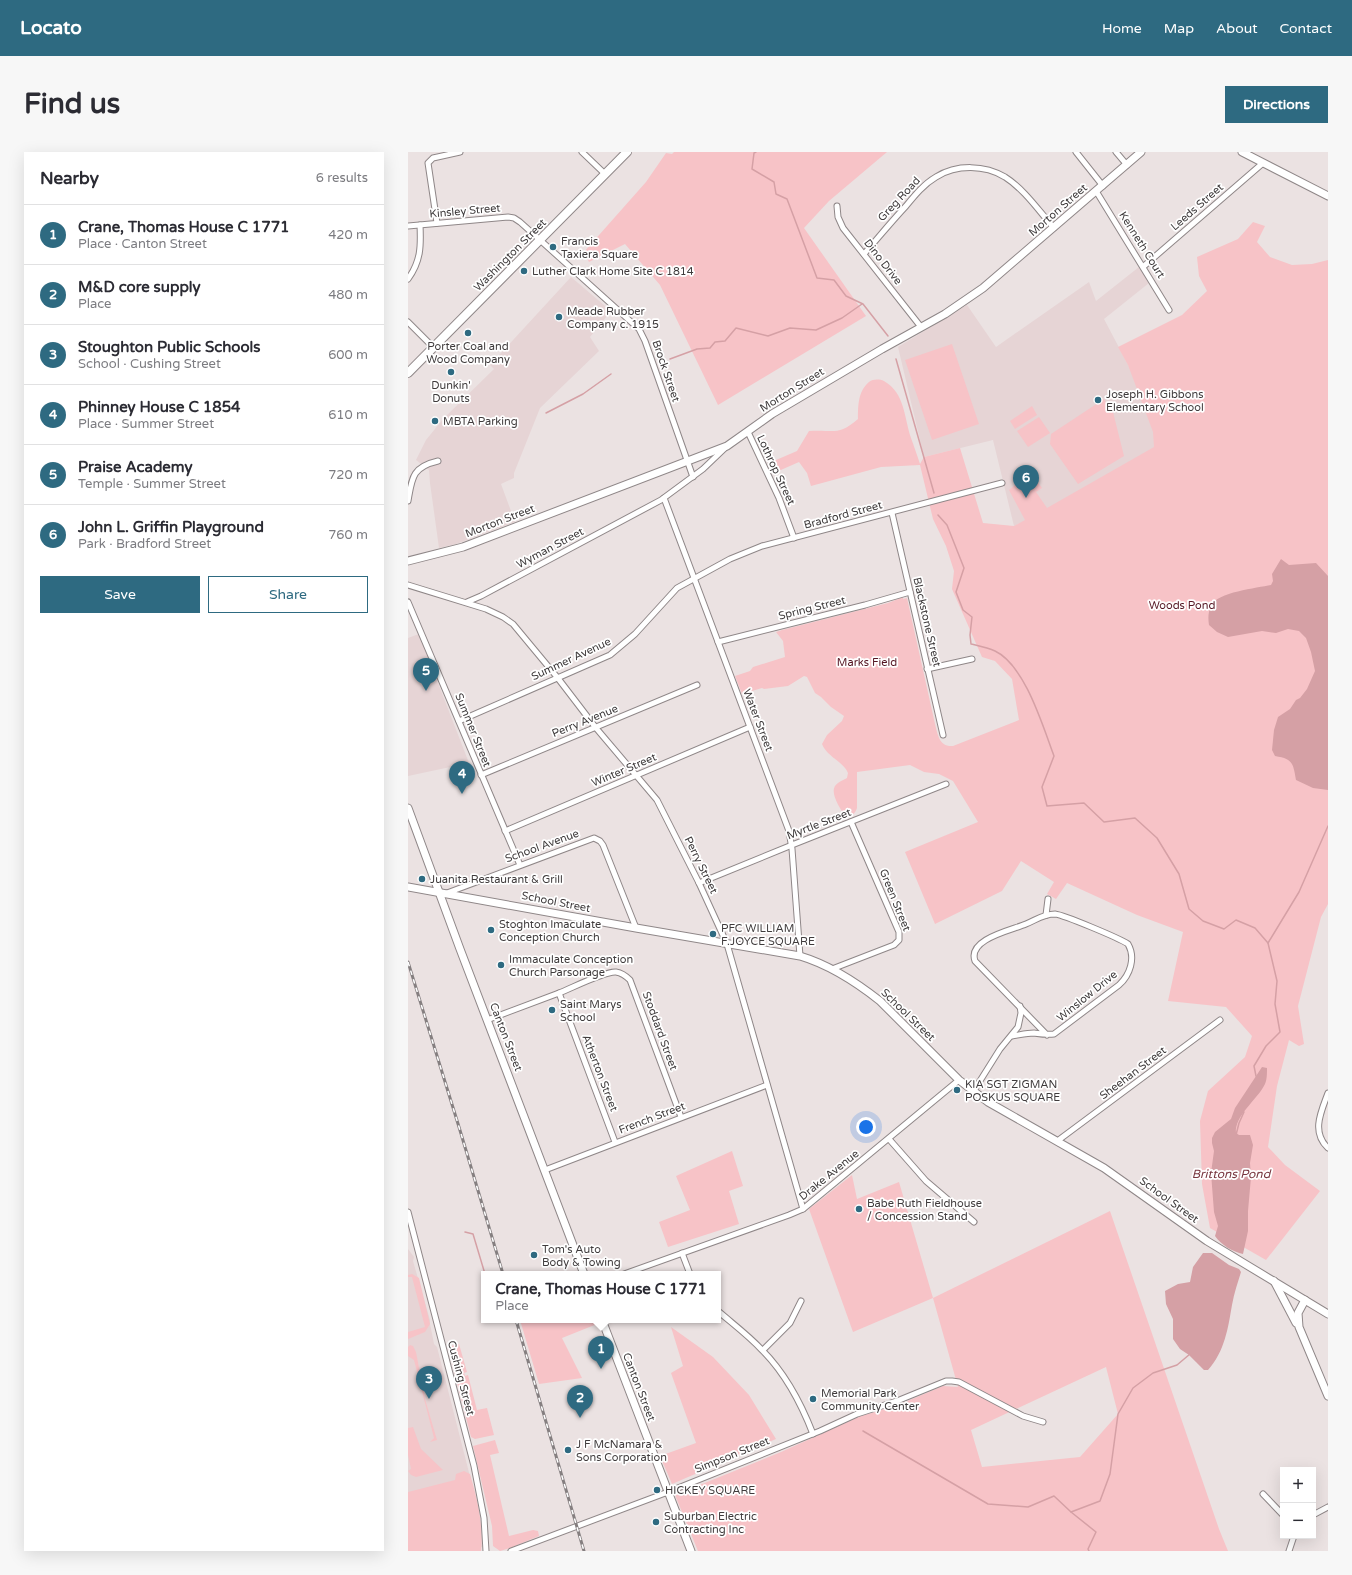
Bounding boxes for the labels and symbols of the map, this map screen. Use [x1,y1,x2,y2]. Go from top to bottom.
street label: Greg Road [875,174,923,224]
street label: Morton Street [1026,181,1090,239]
street label: Leeds Street [1168,181,1226,233]
street label: Kinsley Street [429,201,501,221]
street label: Kenneth Court [1116,209,1168,281]
street label: Washington Street [471,216,549,294]
place label: Francis Taxiera Square [561,235,638,261]
street label: Dino Drive [861,237,905,287]
marker: Francis Taxiera Square [548,242,558,252]
place label: Luther Clark Home Site C 1814 [532,265,694,278]
marker: Luther Clark Home Site C 1814 [519,266,529,276]
place label: Meade Rubber Company c. 1915 [567,305,659,331]
marker: Meade Rubber Company c. 1915 [554,312,564,322]
marker: Porter Coal and Wood Company [463,328,473,338]
street label: Brock Street [649,338,683,404]
place label: Porter Coal and Wood Company [426,340,510,366]
street label: Morton Street [758,365,826,415]
marker: Dunkin' Donuts [446,367,456,377]
place label: Dunkin' Donuts [431,379,471,405]
place label: Joseph H. Gibbons Elementary School [1106,388,1204,414]
marker: Joseph H. Gibbons Elementary School [1093,395,1103,405]
place label: MBTA Parking [443,415,518,428]
marker: MBTA Parking [430,416,440,426]
street label: Lothrop Street [754,433,798,507]
pin: 6 [1013,465,1039,498]
street label: Bradford Street [802,498,884,532]
street label: Morton Street [464,502,536,540]
street label: Wyman Street [514,525,586,571]
street label: Blackstone Street [910,576,944,668]
street label: Spring Street [777,593,847,623]
park label: Woods Pond [1149,599,1215,612]
street label: Summer Avenue [529,635,613,683]
park label: Marks Field [837,656,897,669]
pin: 5 [413,658,439,691]
street label: Water Street [740,687,776,753]
street label: Summer Street [452,691,494,769]
street label: Perry Avenue [550,702,620,740]
street label: Winter Street [590,750,658,790]
pin: 4 [449,761,475,794]
street label: Myrtle Street [785,806,853,842]
street label: School Avenue [503,827,581,865]
street label: Perry Street [682,834,720,896]
street label: Green Street [877,867,913,933]
place label: Juanita Restaurant & Grill [430,873,563,886]
marker: Juanita Restaurant & Grill [417,874,427,884]
street label: School Street [521,889,591,915]
place label: Stoghton Imaculate Conception Church [499,918,601,944]
place label: PFC WILLIAM F.JOYCE SQUARE [721,922,815,948]
marker: Stoghton Imaculate Conception Church [486,925,496,935]
marker: PFC WILLIAM F.JOYCE SQUARE [708,929,718,939]
place label: Immaculate Conception Church Parsonage [509,953,633,979]
marker: Immaculate Conception Church Parsonage [496,960,506,970]
street label: Winslow Drive [1054,968,1120,1024]
street label: School Street [878,986,938,1044]
street label: Stoddard Street [640,990,680,1072]
place label: Saint Marys School [560,998,622,1024]
street label: Canton Street [487,1001,525,1073]
marker: Saint Marys School [547,1005,557,1015]
street label: Atherton Street [579,1033,621,1113]
street label: Sheehan Street [1097,1044,1169,1102]
place label: KIA SGT ZIGMAN POSKUS SQUARE [965,1078,1060,1104]
marker: KIA SGT ZIGMAN POSKUS SQUARE [952,1085,962,1095]
street label: French Street [617,1099,687,1137]
your location [856,1117,876,1137]
street label: Drake Avenue [797,1147,861,1203]
water label: Brittons Pond [1192,1167,1272,1181]
street label: School Street [1137,1174,1201,1226]
place label: Babe Ruth Fieldhouse / Concession Stand [867,1197,982,1223]
marker: Babe Ruth Fieldhouse / Concession Stand [854,1204,864,1214]
place label: Tom's Auto Body & Towing [542,1243,621,1269]
marker: Tom's Auto Body & Towing [529,1250,539,1260]
pin: 1 [588,1336,614,1369]
street label: Cushing Street [445,1339,477,1417]
street label: Canton Street [620,1351,658,1423]
pin: 3 [416,1366,442,1399]
pin: 2 [567,1385,593,1418]
place label: Memorial Park Community Center [821,1387,920,1413]
marker: Memorial Park Community Center [808,1394,818,1404]
street label: Simpson Street [693,1434,771,1476]
place label: J F McNamara & Sons Corporation [576,1438,667,1464]
marker: J F McNamara & Sons Corporation [563,1445,573,1455]
place label: HICKEY SQUARE [665,1484,755,1497]
marker: HICKEY SQUARE [652,1485,662,1495]
place label: Suburban Electric Contracting Inc [664,1510,757,1536]
marker: Suburban Electric Contracting Inc [651,1517,661,1527]

